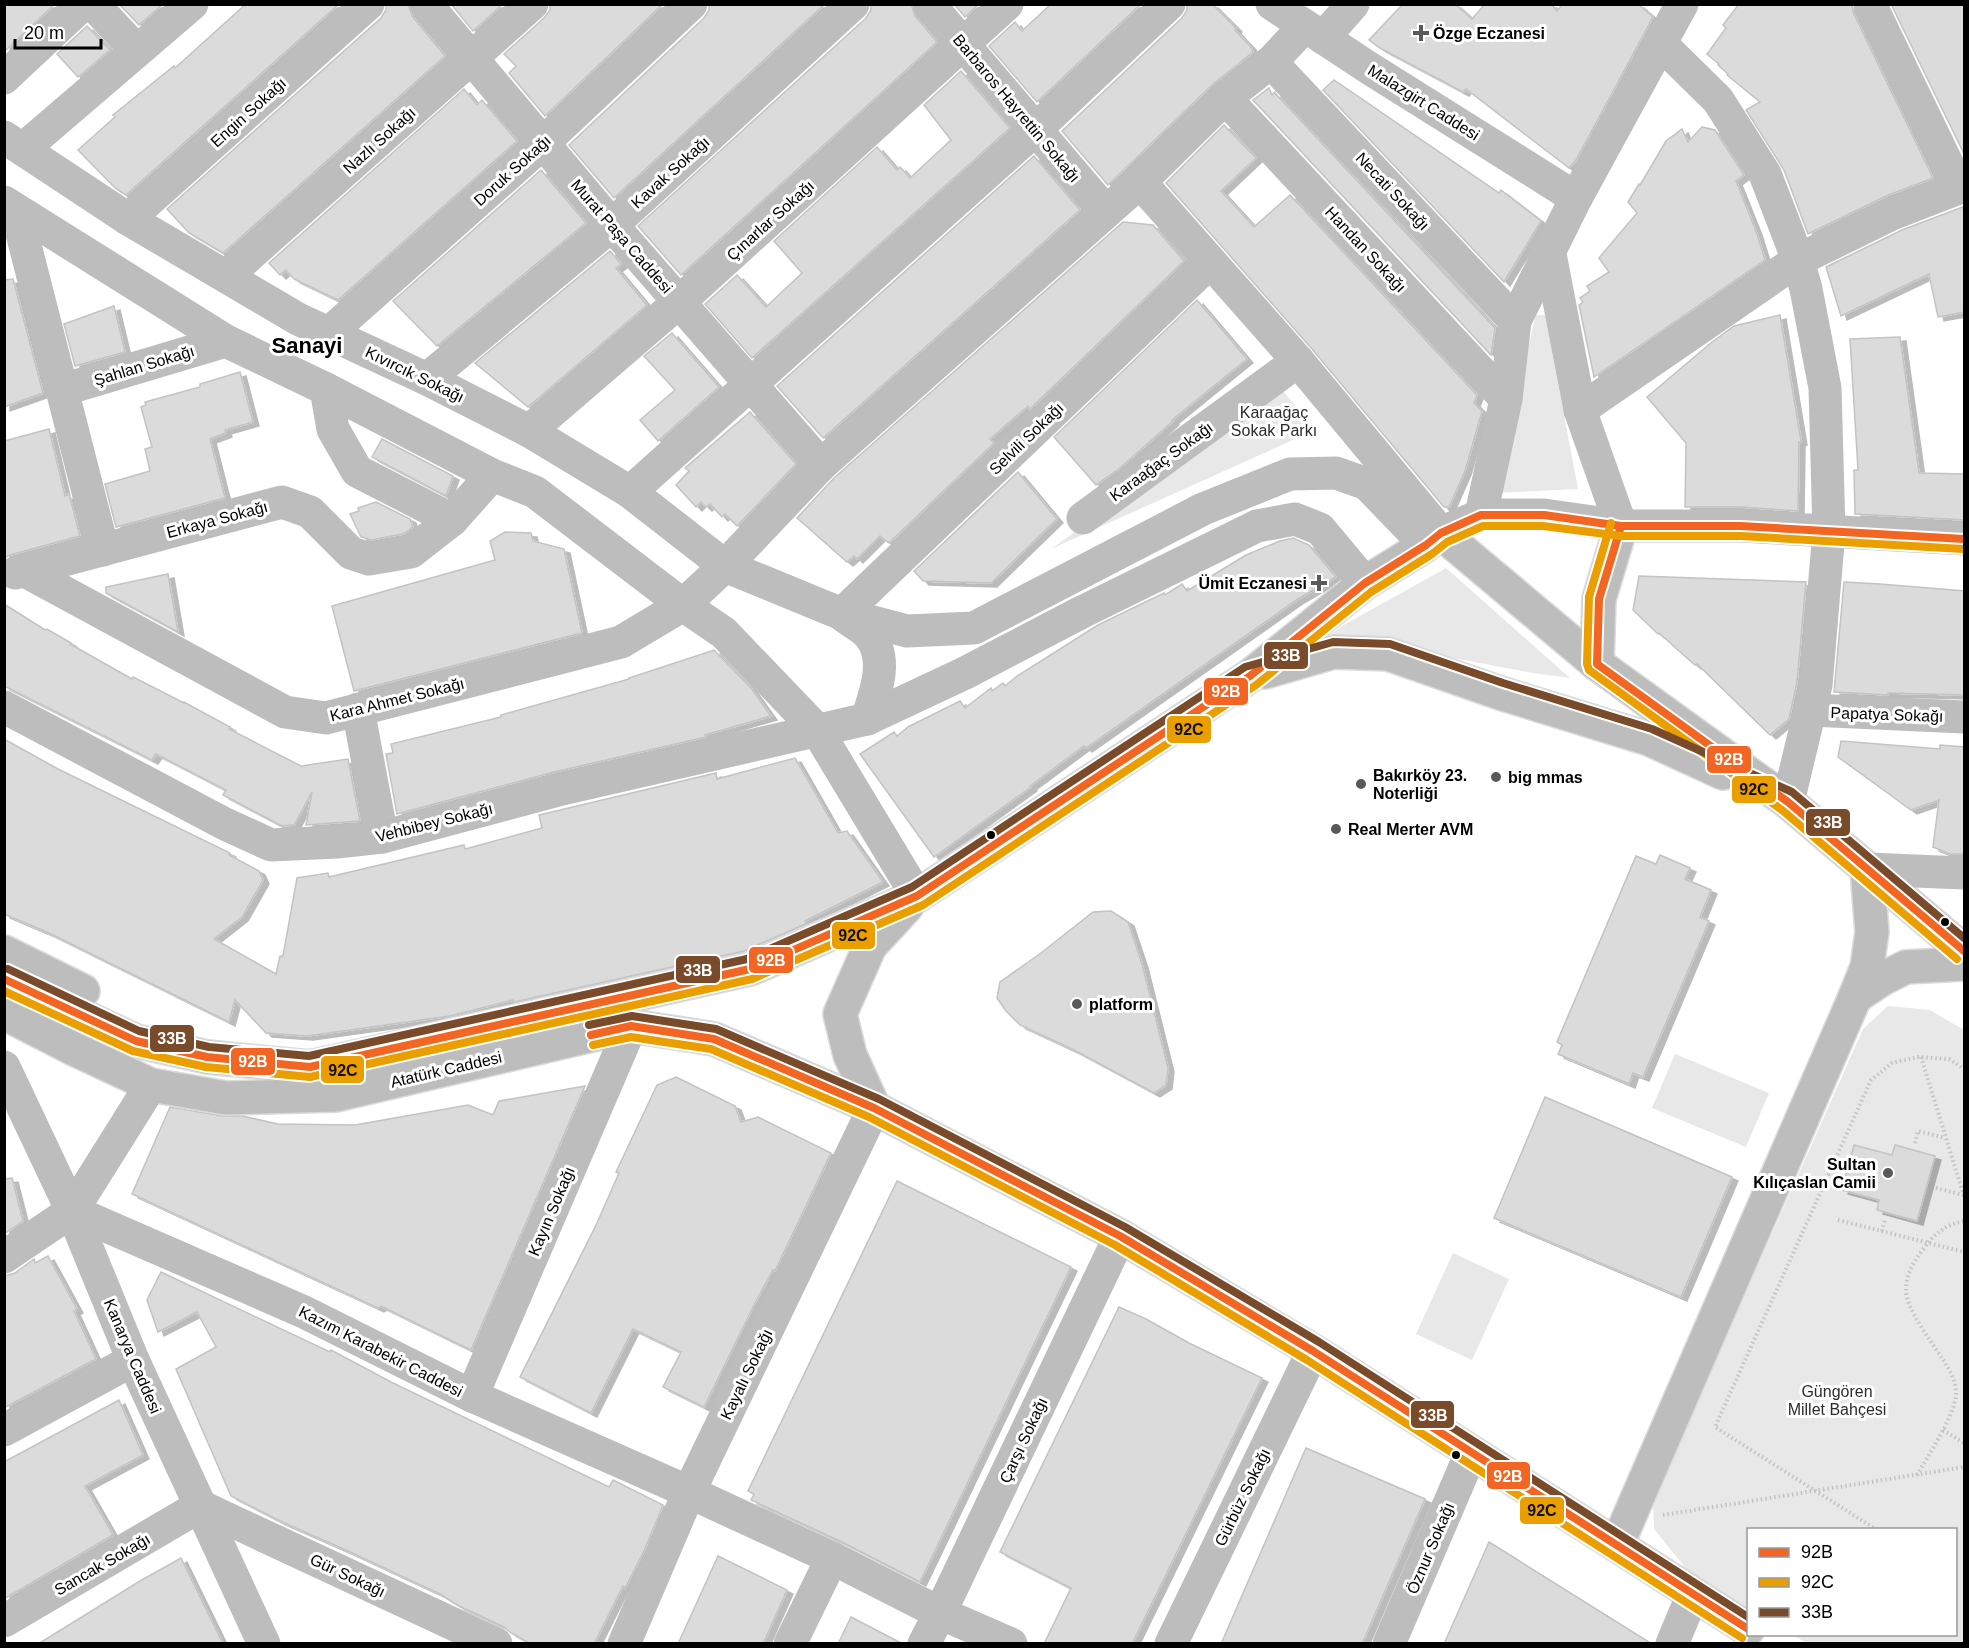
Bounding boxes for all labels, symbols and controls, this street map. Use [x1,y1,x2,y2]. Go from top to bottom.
scale bar [15,12,100,50]
text: 20 m [24,23,64,43]
place label: Özge Eczanesi [1433,24,1545,42]
marker: Özge Eczanesi [1414,26,1428,40]
street label: Barbaros Hayrettin Sokağı [950,31,1083,186]
street label: Malazgirt Caddesi [1365,61,1483,144]
street label: Engin Sokağı [207,74,289,151]
street label: Nazlı Sokağı [340,104,419,177]
street label: Doruk Sokağı [471,132,554,209]
street label: Kavak Sokağı [628,133,713,212]
street label: Necati Sokağı [1352,149,1433,234]
street label: Murat Paşa Caddesi [568,176,676,297]
street label: Çınarlar Sokağı [723,177,817,264]
street label: Handan Sokağı [1322,203,1409,295]
district label: Sanayi [272,333,342,358]
street label: Şahlan Sokağı [92,342,196,389]
street label: Kıvırcık Sokağı [363,343,467,406]
street label: Selvili Sokağı [986,399,1067,478]
park label: Karaağaç Sokak Parkı [1231,404,1317,439]
street label: Karaağaç Sokağı [1107,418,1216,504]
street label: Erkaya Sokağı [165,498,270,541]
place label: Ümit Eczanesi [1199,574,1307,592]
marker: Ümit Eczanesi [1312,576,1326,590]
line badge: 33B [1263,641,1309,670]
text: 33B [1271,647,1301,664]
street label: Kara Ahmet Sokağı [328,675,466,724]
line badge: 92B [1203,677,1249,706]
text: 92B [1211,683,1241,700]
street label: Papatya Sokağı [1830,704,1944,725]
line badge: 92C [1166,715,1212,744]
text: 92C [1174,721,1204,738]
line badge: 92B [1706,745,1752,774]
text: 92B [1714,751,1744,768]
place label: Bakırköy 23. Noterliği [1373,767,1467,802]
place label: big mmas [1508,769,1583,786]
marker: big mmas [1489,770,1503,784]
line badge: 92C [1731,775,1777,804]
marker: Bakırköy 23. Noterliği [1354,777,1368,791]
text: 92C [1739,781,1769,798]
street label: Vehbibey Sokağı [374,800,494,845]
line badge: 33B [1805,808,1851,837]
text: 33B [1813,814,1843,831]
place label: Real Merter AVM [1348,821,1473,838]
marker: Real Merter AVM [1329,822,1343,836]
unlabelled marker [985,829,997,841]
unlabelled marker [1939,916,1951,928]
line badge: 92C [831,921,876,950]
text: 92C [838,927,868,944]
line badge: 92B [748,946,794,974]
text: 92B [756,952,786,969]
line badge: 33B [675,955,721,984]
text: 33B [683,962,713,979]
place label: platform [1089,996,1153,1013]
marker: platform [1070,997,1084,1011]
line badge: 33B [149,1024,195,1053]
text: 33B [157,1030,187,1047]
line badge: 92B [230,1047,276,1076]
street label: Atatürk Caddesi [389,1048,503,1091]
text: 92B [238,1053,268,1070]
line badge: 92C [320,1055,365,1084]
text: 92C [328,1062,358,1079]
place label: Sultan Kılıçaslan Camii [1753,1156,1876,1191]
street label: Kayın Sokağı [525,1164,578,1258]
marker: Sultan Kılıçaslan Camii [1881,1166,1895,1180]
street label: Kanarya Caddesi [101,1296,164,1416]
street label: Kazım Karabekir Caddesi [296,1303,465,1400]
street label: Kayalı Sokağı [717,1326,776,1422]
park label: Güngören Millet Bahçesi [1788,1383,1886,1418]
street label: Çarşı Sokağı [996,1395,1051,1486]
line badge: 33B [1410,1400,1455,1429]
text: 33B [1418,1407,1448,1424]
street label: Gürbüz Sokağı [1211,1446,1273,1549]
unlabelled marker [1450,1449,1462,1461]
line badge: 92B [1486,1461,1531,1490]
text: 92B [1493,1468,1523,1485]
line badge: 92C [1519,1496,1565,1525]
street label: Öznur Sokağı [1404,1500,1457,1597]
text: 92C [1527,1502,1557,1519]
legend [1747,1528,1957,1636]
street label: Sancak Sokağı [51,1530,153,1599]
text: 92B [1801,1542,1833,1562]
street label: Gür Sokağı [308,1551,388,1600]
text: 92C [1801,1572,1834,1592]
text: 33B [1801,1602,1833,1622]

